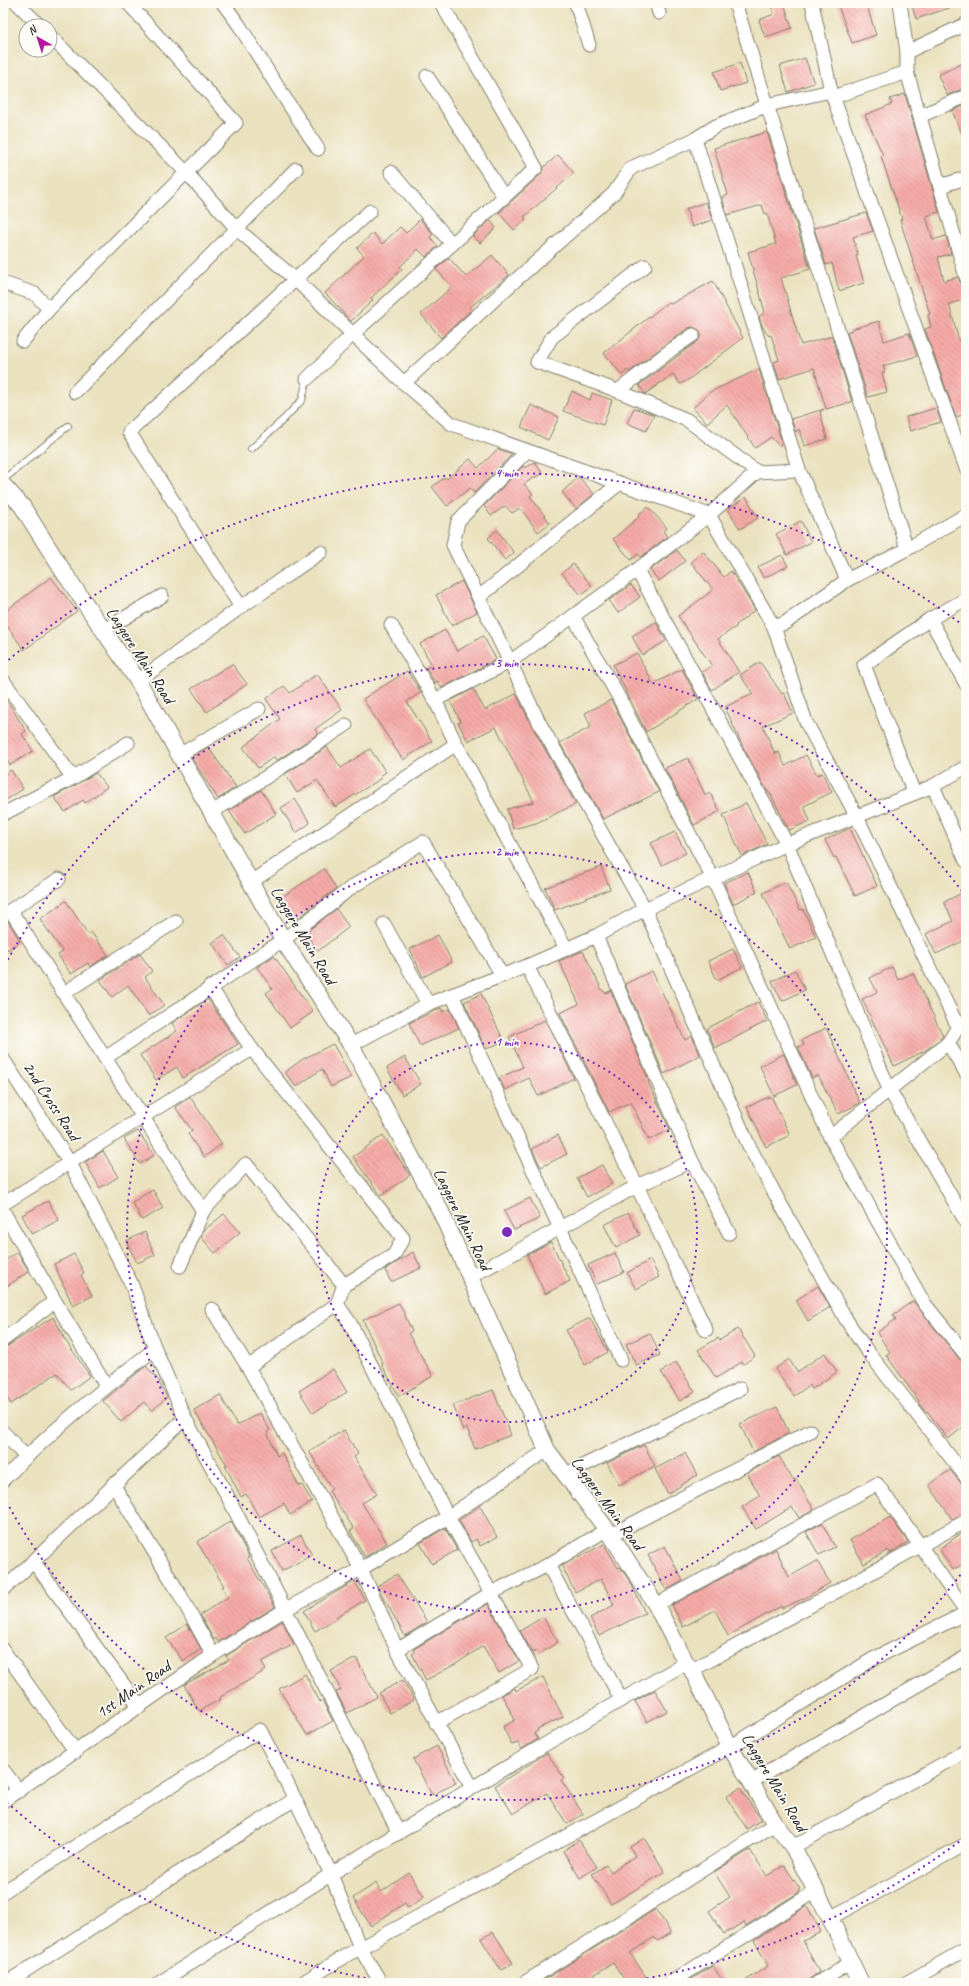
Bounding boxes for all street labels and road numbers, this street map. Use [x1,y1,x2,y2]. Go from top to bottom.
street label: Laggere Main Road [101,603,181,710]
street label: Laggere Main Road [266,882,343,991]
street label: 2nd Cross Road [18,1058,86,1147]
street label: Laggere Main Road [429,1165,498,1277]
street label: Laggere Main Road [566,1452,651,1557]
street label: 1st Main Road [92,1655,177,1723]
street label: Laggere Main Road [737,1729,814,1838]

